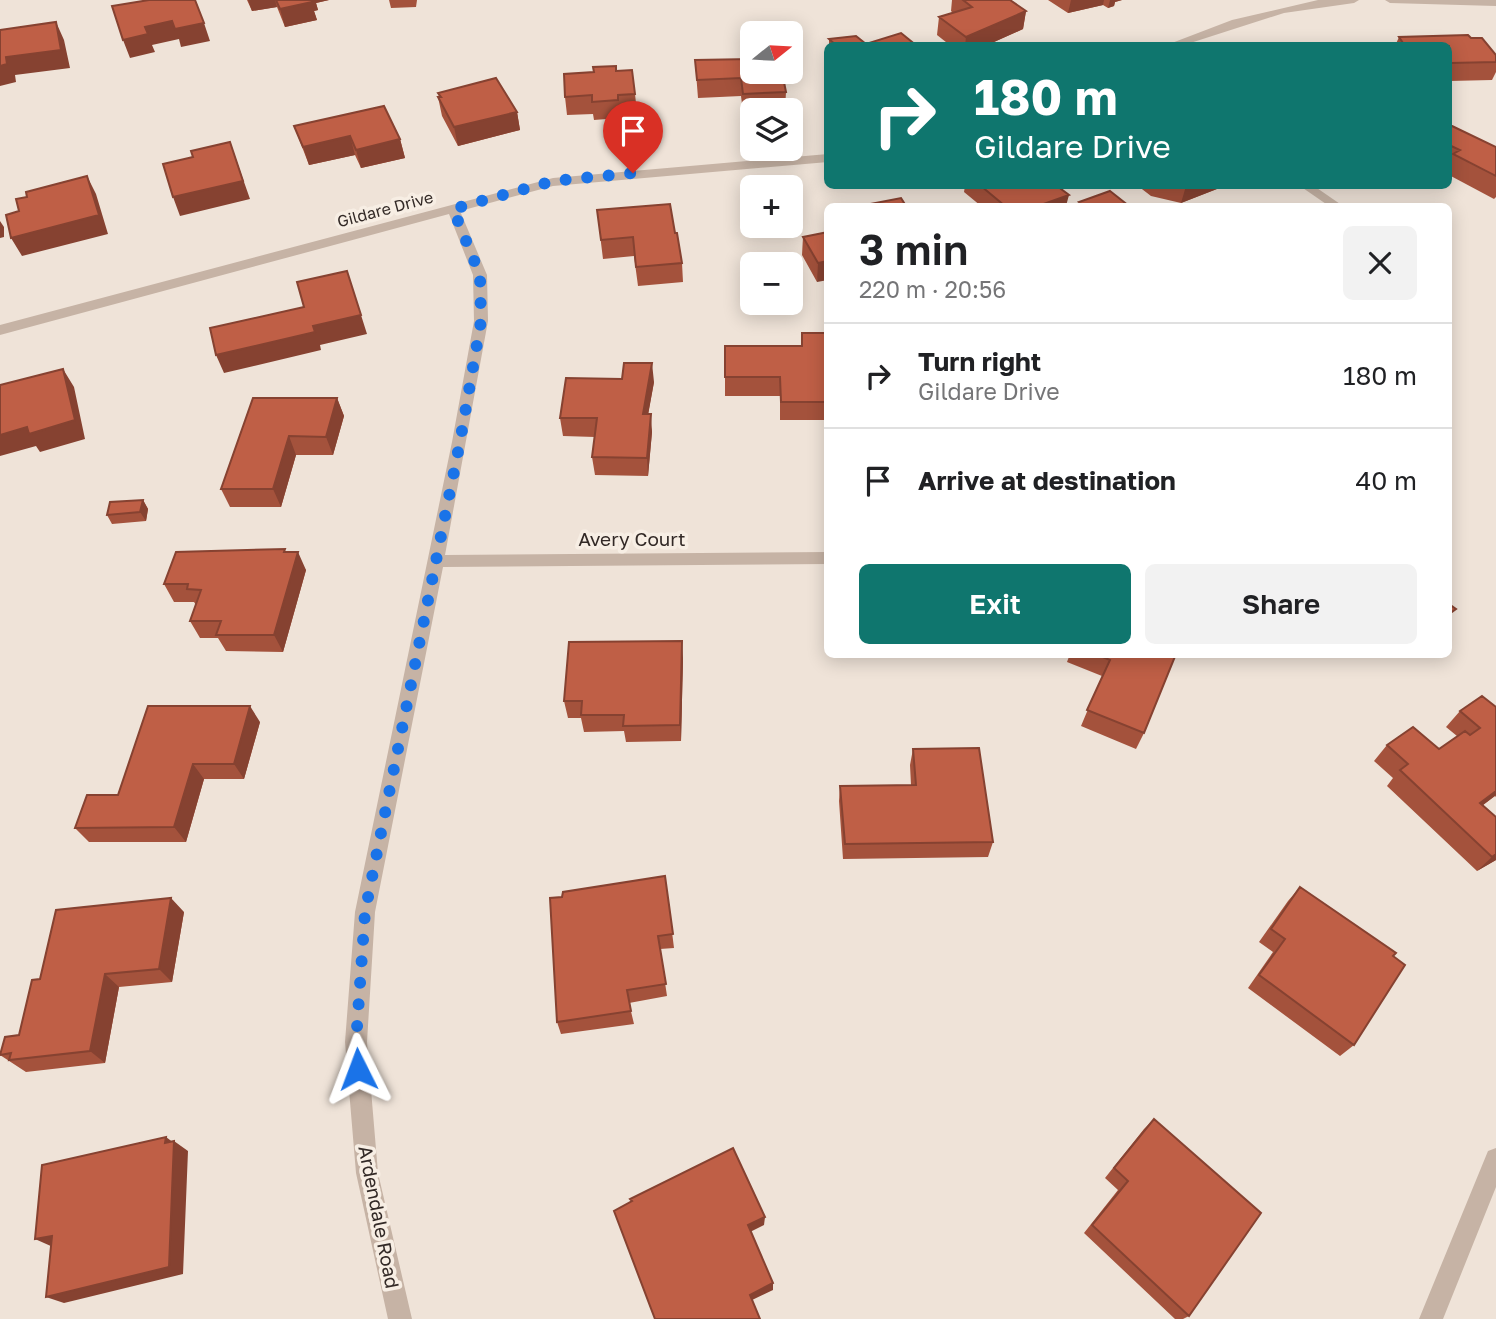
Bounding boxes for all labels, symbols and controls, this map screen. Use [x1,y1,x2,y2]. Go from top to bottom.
north arrow [740,21,803,84]
map controls [740,21,803,315]
text: 180 m [974,67,1118,126]
icon: right [859,70,950,161]
button: layers [740,98,803,161]
pin [603,101,663,173]
icon: arrive [614,112,652,150]
text: Gildare Drive [974,127,1171,165]
button: + [740,175,803,238]
street label: Gildare Drive [335,187,435,231]
text: 3 min [859,224,968,274]
button: close [1343,226,1417,300]
button: − [740,252,803,315]
text: 220 m · 20:56 [859,275,1006,303]
text: Turn right [918,346,1041,377]
icon: right [859,357,897,395]
text: 180 m [1343,360,1417,391]
text: Gildare Drive [918,377,1059,405]
icon: arrive [859,462,897,500]
text: Arrive at destination [918,465,1176,496]
text: 40 m [1356,465,1417,496]
street label: Avery Court [578,527,686,550]
button: Exit [859,564,1131,644]
button: Share [1145,564,1417,644]
position arrow [321,1032,395,1106]
street label: Ardendale Road [354,1144,405,1290]

